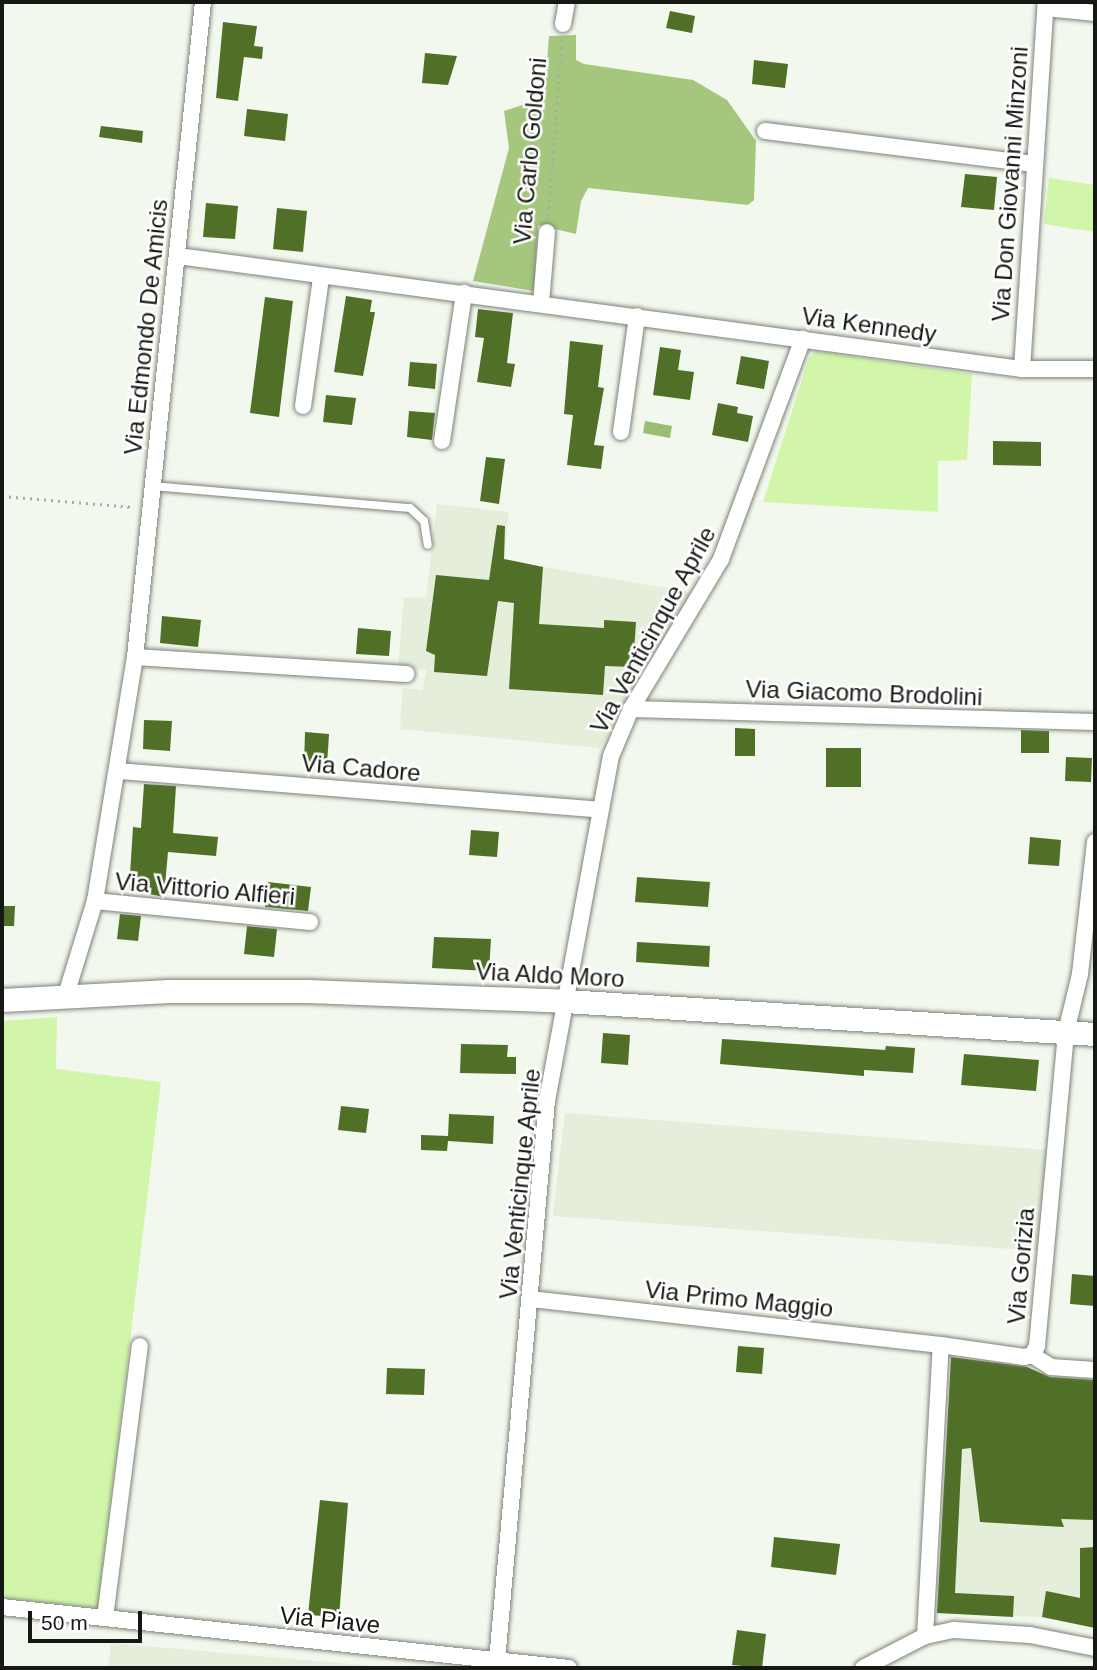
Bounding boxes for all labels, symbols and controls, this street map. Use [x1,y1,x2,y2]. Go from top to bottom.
street label: Via Don Giovanni Minzoni [986,45,1034,323]
street label: Via Carlo Goldoni [507,56,553,246]
street label: Via Edmondo De Amicis [118,197,174,457]
street label: Via Kennedy [800,301,938,349]
street label: Via Venticinque Aprile [584,521,722,739]
street label: Via Giacomo Brodolini [745,674,983,712]
street label: Via Cadore [300,748,422,788]
street label: Via Vittorio Alfieri [113,867,297,911]
street label: Via Aldo Moro [474,957,626,993]
street label: Via Venticinque Aprile [493,1067,547,1301]
street label: Via Gorizia [1002,1206,1040,1326]
street label: Via Primo Maggio [644,1275,834,1323]
scale bar [32,1596,145,1640]
street label: Via Piave [278,1600,382,1640]
text: 50 m [41,1611,88,1634]

